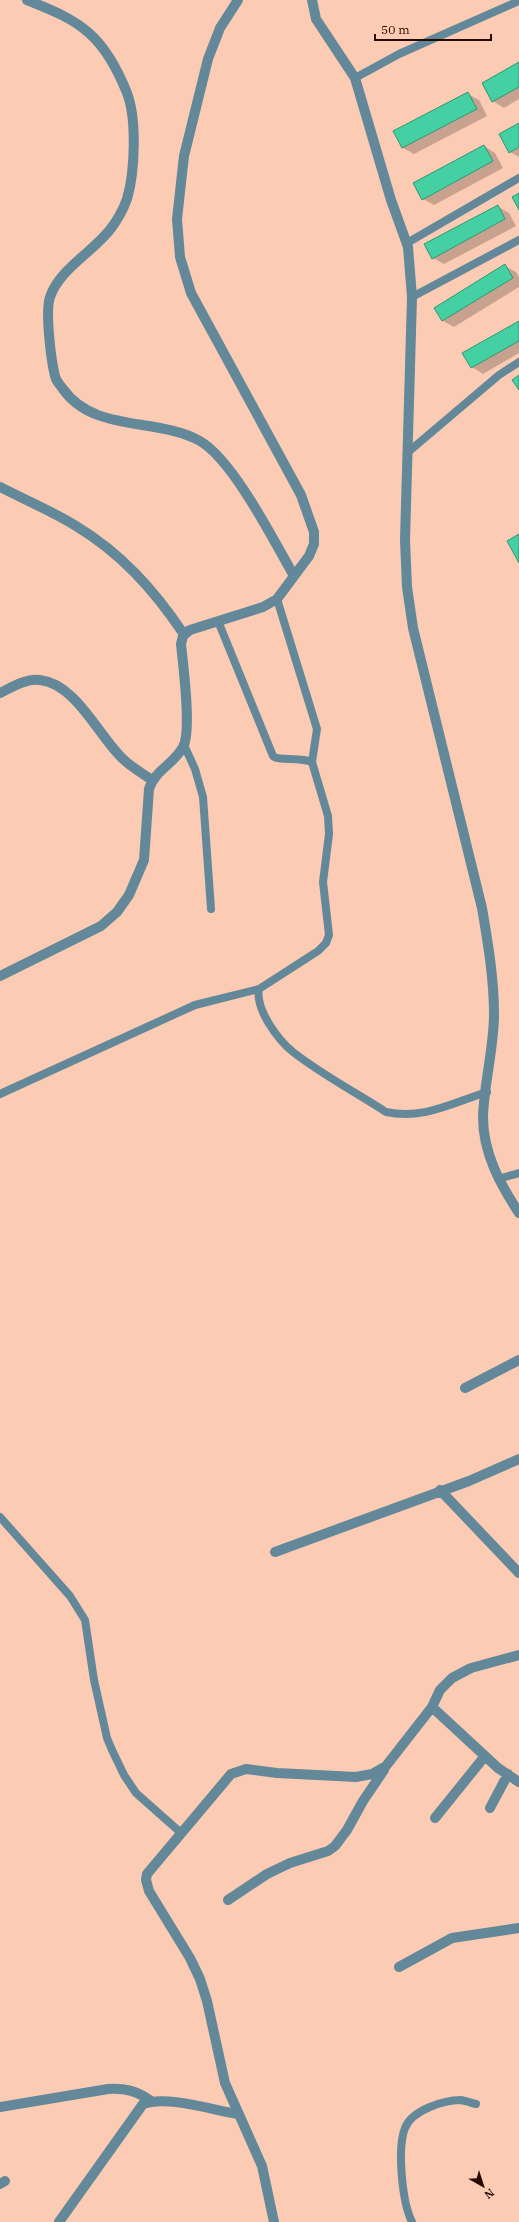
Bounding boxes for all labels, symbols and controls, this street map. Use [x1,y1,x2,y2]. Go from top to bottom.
scale bar [375,16,491,42]
text: 50 m [381,22,410,37]
north arrow [463,2166,503,2206]
text: N [481,2186,497,2202]

